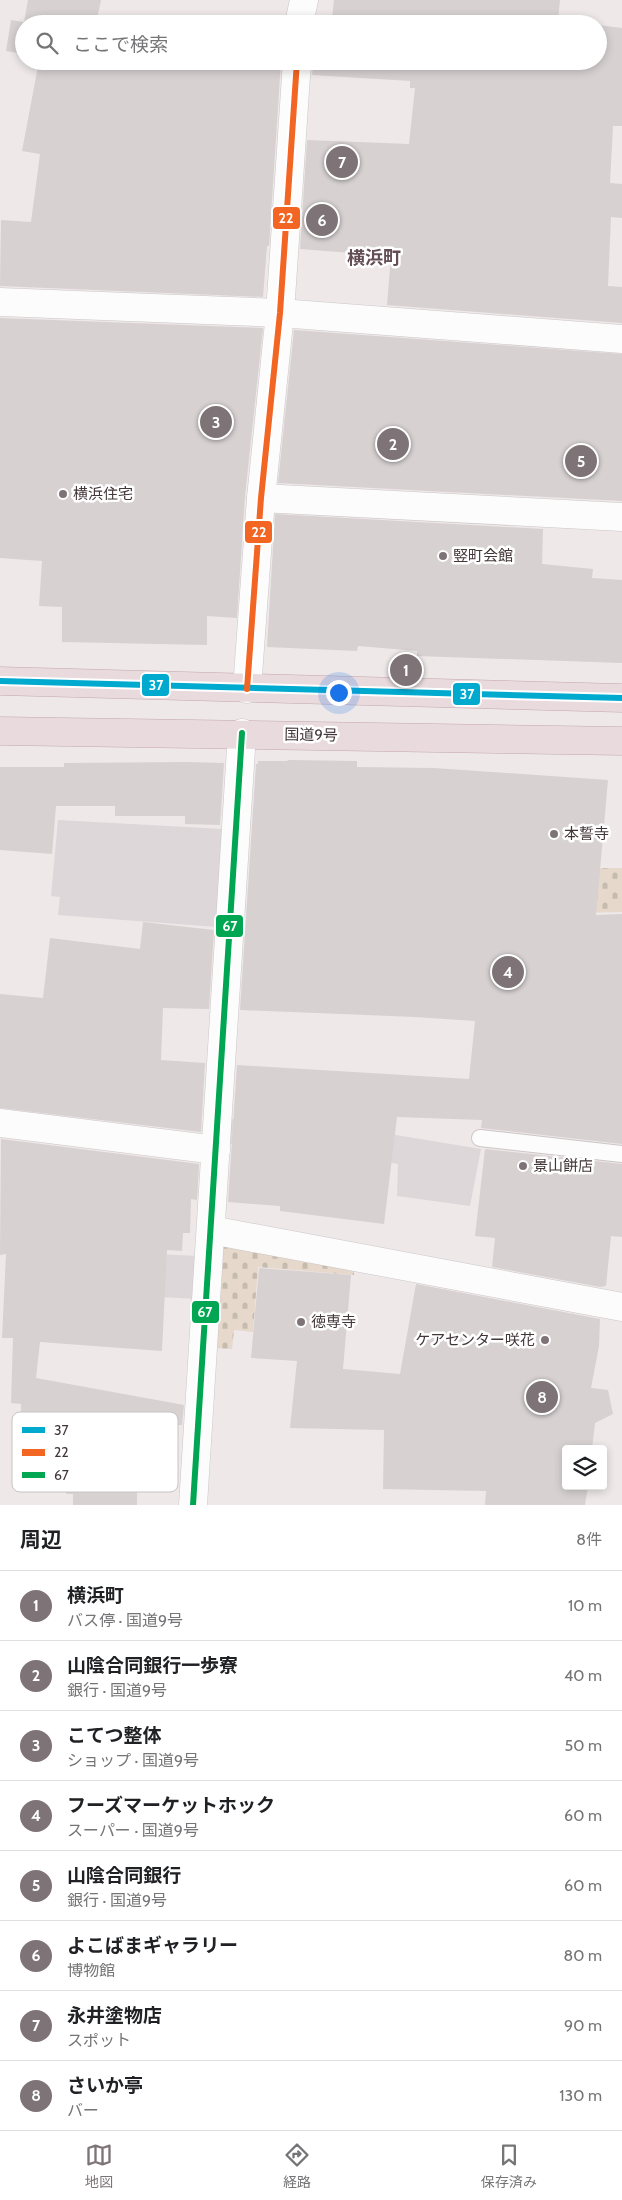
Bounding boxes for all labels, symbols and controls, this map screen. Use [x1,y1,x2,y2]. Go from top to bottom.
search box [15,15,607,70]
icon: search [33,29,61,57]
text: ここで検索 [73,33,168,56]
pin: 7 [326,143,358,181]
pin: 6 [306,201,338,239]
line badge: 22 [272,206,301,230]
text: 22 [279,209,293,227]
district label: 横浜町 [347,247,401,269]
pin: 3 [200,403,232,441]
pin: 2 [377,425,409,463]
pin: 5 [565,442,597,480]
place label: 横浜住宅 [73,485,133,503]
marker: 横浜住宅 [57,488,69,500]
line badge: 22 [244,520,273,544]
text: 22 [252,523,266,541]
place label: 竪町会館 [453,547,513,565]
marker: 竪町会館 [437,550,449,562]
pin: 1 [390,651,422,689]
line badge: 37 [141,673,170,697]
text: 37 [149,676,164,694]
your location [326,680,352,706]
line badge: 37 [452,682,481,706]
text: 37 [460,685,475,703]
street label: 国道9号 [284,726,338,744]
place label: 本誓寺 [564,825,609,843]
marker: 本誓寺 [548,828,560,840]
line badge: 67 [215,914,244,938]
text: 67 [222,917,238,935]
pin: 4 [492,953,524,991]
place label: 景山餅店 [533,1157,593,1175]
marker: 景山餅店 [517,1160,529,1172]
line badge: 67 [191,1300,220,1324]
text: 67 [197,1303,213,1321]
place label: 徳専寺 [311,1313,356,1331]
marker: 徳専寺 [295,1316,307,1328]
place label: ケアセンター咲花 [415,1331,535,1349]
marker: ケアセンター咲花 [539,1334,551,1346]
pin: 8 [526,1378,558,1416]
legend [12,1412,178,1492]
text: 37 [54,1421,69,1439]
text: 22 [54,1443,69,1461]
map controls [562,1445,607,1490]
button: layers [562,1445,607,1490]
text: 67 [54,1466,69,1484]
text: 周辺 [20,1527,62,1552]
text: 8件 [576,1530,602,1549]
text: 横浜町 [67,1584,124,1607]
text: 1 [33,1596,39,1615]
text: 10 m [568,1596,602,1615]
text: バス停 · 国道9号 [67,1611,183,1630]
text: 山陰合同銀行一歩寮 [67,1654,238,1677]
text: 2 [32,1666,40,1685]
text: 40 m [564,1666,602,1685]
text: 銀行 · 国道9号 [67,1681,167,1700]
text: こてつ整体 [67,1724,162,1747]
text: 3 [32,1736,40,1755]
text: 50 m [565,1736,602,1755]
text: ショップ · 国道9号 [67,1751,199,1770]
text: フーズマーケットホック [67,1794,275,1817]
text: 4 [31,1806,41,1825]
text: 60 m [564,1806,602,1825]
text: スーパー · 国道9号 [67,1821,199,1840]
text: 山陰合同銀行 [67,1864,181,1887]
text: 5 [32,1876,40,1895]
text: 60 m [564,1876,602,1895]
text: 銀行 · 国道9号 [67,1891,167,1910]
text: よこばまギャラリー [67,1934,238,1957]
text: 6 [32,1946,41,1965]
text: 80 m [564,1946,602,1965]
text: 博物館 [67,1961,115,1980]
text: 永井塗物店 [67,2004,162,2027]
text: 7 [32,2016,40,2035]
text: 90 m [564,2016,602,2035]
text: スポット [67,2031,131,2050]
text: さいか亭 [67,2074,143,2097]
text: 8 [31,2086,41,2105]
text: 130 m [559,2086,602,2105]
text: バー [67,2101,99,2120]
tab: 地図 [85,2141,113,2191]
tab: 経路 [283,2141,311,2191]
tab: 保存済み [481,2141,537,2191]

